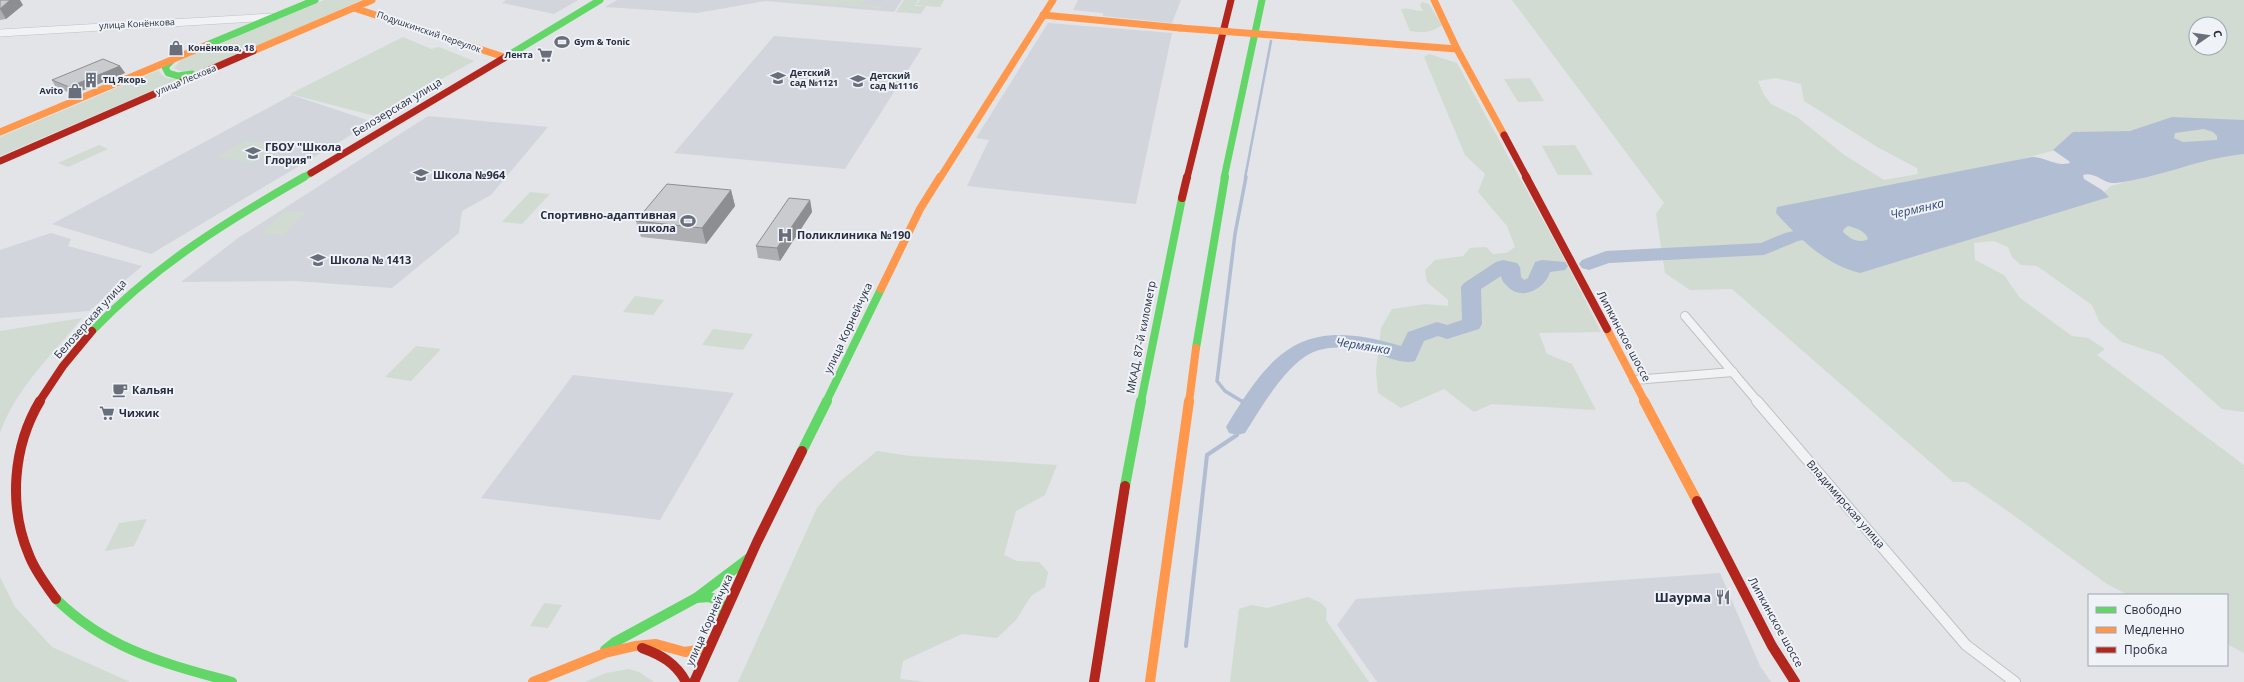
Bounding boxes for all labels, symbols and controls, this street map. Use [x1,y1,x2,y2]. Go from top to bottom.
street label: Подушкинский переулок [375,8,483,56]
street label: улица Конёнкова [99,15,175,32]
north arrow [2188,16,2228,56]
text: С [2210,29,2226,39]
sports icon: Gym & Tonic [553,33,571,51]
place label: Gym & Tonic [574,35,630,48]
shop icon: Конёнкова, 18 [167,39,185,57]
place label: Конёнкова, 18 [188,41,254,54]
supermarket icon: Лента [536,46,554,64]
place label: Лента [505,48,533,61]
street label: улица Лескова [154,61,218,98]
place label: Детский сад №1121 [790,66,838,89]
school or university icon: Детский сад №1121 [769,69,787,87]
place label: Детский сад №1116 [870,69,918,92]
building icon: ТЦ Якорь [82,71,100,89]
school or university icon: Детский сад №1116 [849,72,867,90]
place label: ТЦ Якорь [103,73,146,86]
street label: Белозерская улица [349,74,444,139]
shop icon: Avito [66,82,84,100]
place label: Avito [39,84,63,97]
place label: ГБОУ "Школа Глория" [265,139,342,167]
school or university icon: ГБОУ "Школа Глория" [244,144,262,162]
school or university icon: Школа №964 [412,166,430,184]
place label: Школа №964 [433,167,506,182]
water label: Чермянка [1888,194,1946,223]
place label: Спортивно-адаптивная школа [540,207,676,235]
sports icon: Спортивно-адаптивная школа [679,212,697,230]
hospital icon: Поликлиника №190 [776,226,794,244]
place label: Поликлиника №190 [797,227,911,242]
school or university icon: Школа № 1413 [309,251,327,269]
place label: Школа № 1413 [330,252,411,267]
street label: Белозерская улица [50,276,129,362]
street label: МКАД, 87-й километр [1122,279,1159,395]
street label: улица Корнейчука [820,280,875,376]
street label: Липкинское шоссе [1594,288,1655,384]
water label: Чермянка [1335,333,1392,358]
cafe icon: Кальян [111,381,129,399]
place label: Кальян [132,382,174,397]
supermarket icon: Чижик [98,404,116,422]
place label: Чижик [119,405,159,420]
street label: Владимирская улица [1804,456,1889,551]
street label: улица Корнейчука [682,572,735,668]
street label: Липкинское шоссе [1745,574,1807,670]
place label: Шаурма [1655,588,1711,606]
restaurant icon: Шаурма [1714,588,1732,606]
legend [2088,594,2228,666]
text: Свободно [2124,601,2182,618]
text: Медленно [2124,621,2184,638]
text: Пробка [2124,641,2167,658]

